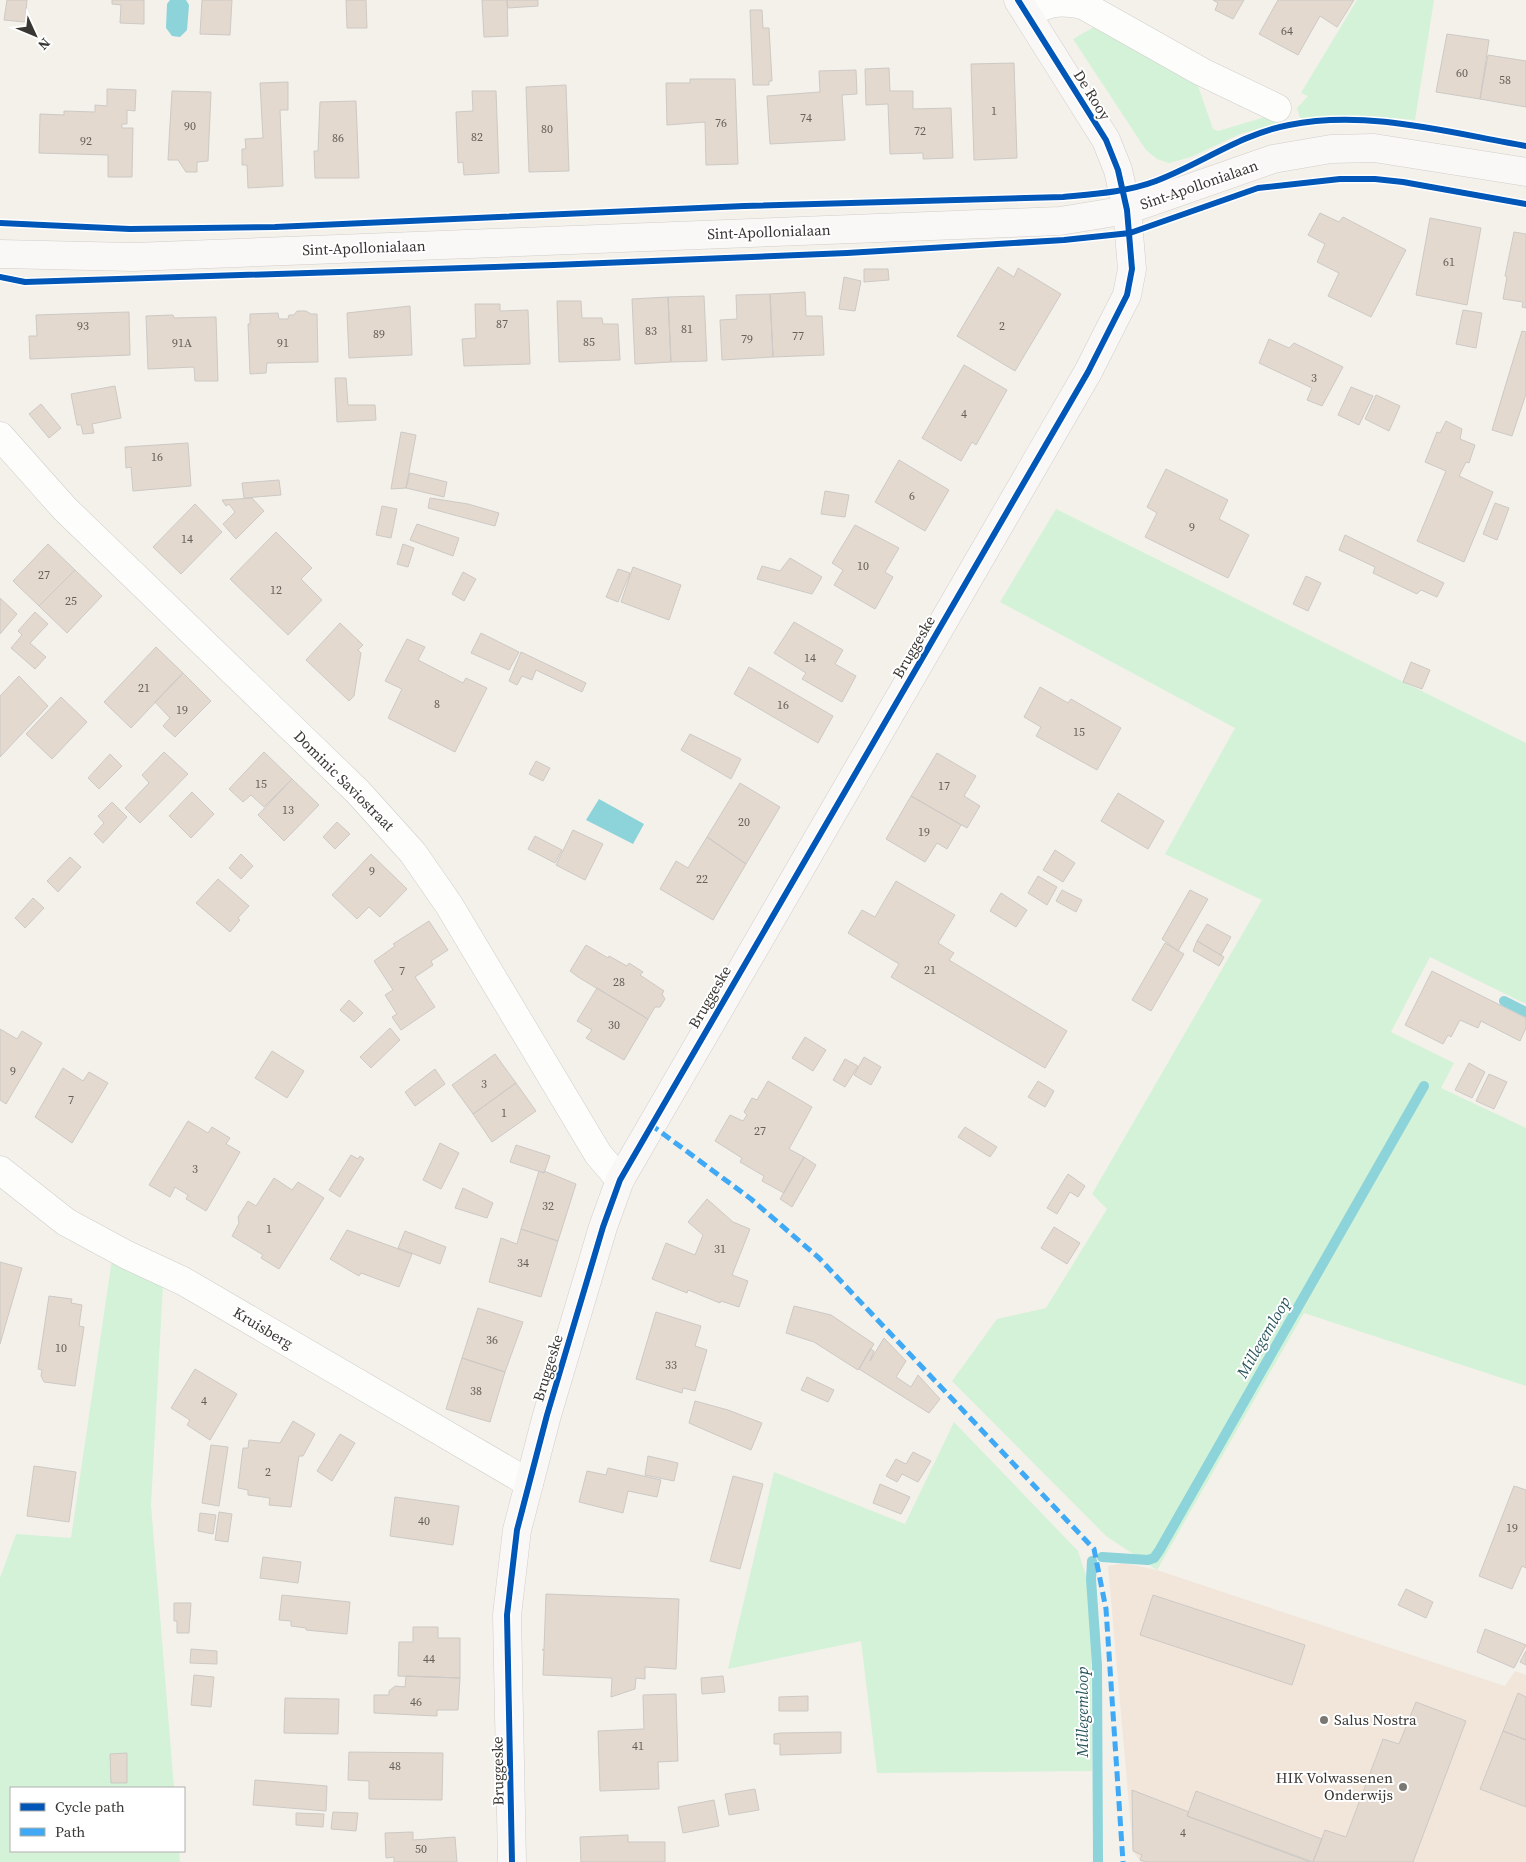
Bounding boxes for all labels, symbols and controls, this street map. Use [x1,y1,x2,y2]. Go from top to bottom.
north arrow [10,10,60,60]
house number: 64 [1281,23,1293,39]
text: N [34,33,55,55]
house number: 60 [1456,65,1468,81]
street label: De Rooy [1069,66,1116,124]
house number: 58 [1499,72,1511,88]
house number: 1 [991,103,997,119]
house number: 74 [800,110,812,126]
house number: 76 [715,115,727,131]
house number: 90 [184,118,196,134]
house number: 80 [541,121,553,137]
house number: 72 [914,123,926,139]
house number: 82 [471,129,483,145]
house number: 86 [332,130,344,146]
house number: 92 [80,133,92,149]
street label: Sint-Apollonialaan [1137,154,1261,215]
street label: Sint-Apollonialaan [707,219,831,244]
street label: Sint-Apollonialaan [302,235,426,260]
house number: 61 [1443,254,1455,270]
house number: 87 [496,316,508,332]
house number: 93 [77,318,89,334]
house number: 2 [999,318,1005,334]
house number: 81 [681,321,693,337]
house number: 83 [645,323,657,339]
house number: 89 [373,326,385,342]
house number: 77 [792,328,804,344]
house number: 79 [741,331,753,347]
house number: 85 [583,334,595,350]
house number: 91A [172,335,192,351]
house number: 91 [277,335,289,351]
house number: 3 [1311,370,1317,386]
house number: 4 [961,406,967,422]
house number: 16 [151,449,163,465]
house number: 6 [909,488,915,504]
house number: 9 [1189,519,1195,535]
house number: 14 [181,531,193,547]
house number: 10 [857,558,869,574]
house number: 27 [38,567,50,583]
house number: 12 [270,582,282,598]
house number: 25 [65,593,77,609]
street label: Bruggeske [887,611,940,682]
house number: 14 [804,650,816,666]
house number: 21 [138,680,150,696]
house number: 8 [434,696,440,712]
house number: 16 [777,697,789,713]
house number: 19 [176,702,188,718]
house number: 15 [1073,724,1085,740]
street label: Dominic Saviostraat [289,726,399,836]
house number: 15 [255,776,267,792]
house number: 17 [938,778,950,794]
house number: 13 [282,802,294,818]
house number: 20 [738,814,750,830]
house number: 19 [918,824,930,840]
house number: 9 [369,863,375,879]
house number: 22 [696,871,708,887]
street label: Bruggeske [683,961,736,1032]
house number: 21 [924,962,936,978]
house number: 7 [399,963,405,979]
house number: 28 [613,974,625,990]
house number: 30 [608,1017,620,1033]
house number: 9 [10,1063,16,1079]
house number: 3 [481,1076,487,1092]
house number: 7 [68,1092,74,1108]
house number: 1 [501,1105,507,1121]
house number: 27 [754,1123,766,1139]
house number: 3 [192,1161,198,1177]
house number: 32 [542,1198,554,1214]
house number: 1 [266,1221,272,1237]
house number: 31 [714,1241,726,1257]
house number: 34 [517,1255,529,1271]
water label: Millegemloop [1230,1292,1295,1383]
street label: Kruisberg [229,1302,297,1354]
street label: Bruggeske [527,1331,568,1404]
house number: 36 [486,1332,498,1348]
house number: 10 [55,1340,67,1356]
house number: 33 [665,1357,677,1373]
house number: 38 [470,1383,482,1399]
house number: 4 [201,1393,207,1409]
house number: 2 [265,1464,271,1480]
house number: 40 [418,1513,430,1529]
house number: 19 [1506,1520,1518,1536]
house number: 44 [423,1651,435,1667]
water label: Millegemloop [1071,1667,1093,1758]
house number: 46 [410,1694,422,1710]
place label: Salus Nostra [1334,1709,1417,1730]
marker: Salus Nostra [1318,1714,1330,1726]
street label: Bruggeske [486,1736,509,1806]
house number: 41 [632,1738,644,1754]
house number: 48 [389,1758,401,1774]
place label: HIK Volwassenen Onderwijs [1276,1767,1393,1805]
marker: HIK Volwassenen Onderwijs [1397,1781,1409,1793]
legend [10,1787,185,1852]
text: Cycle path [55,1796,125,1817]
text: Path [55,1821,85,1842]
house number: 4 [1180,1825,1186,1841]
house number: 50 [415,1841,427,1857]

